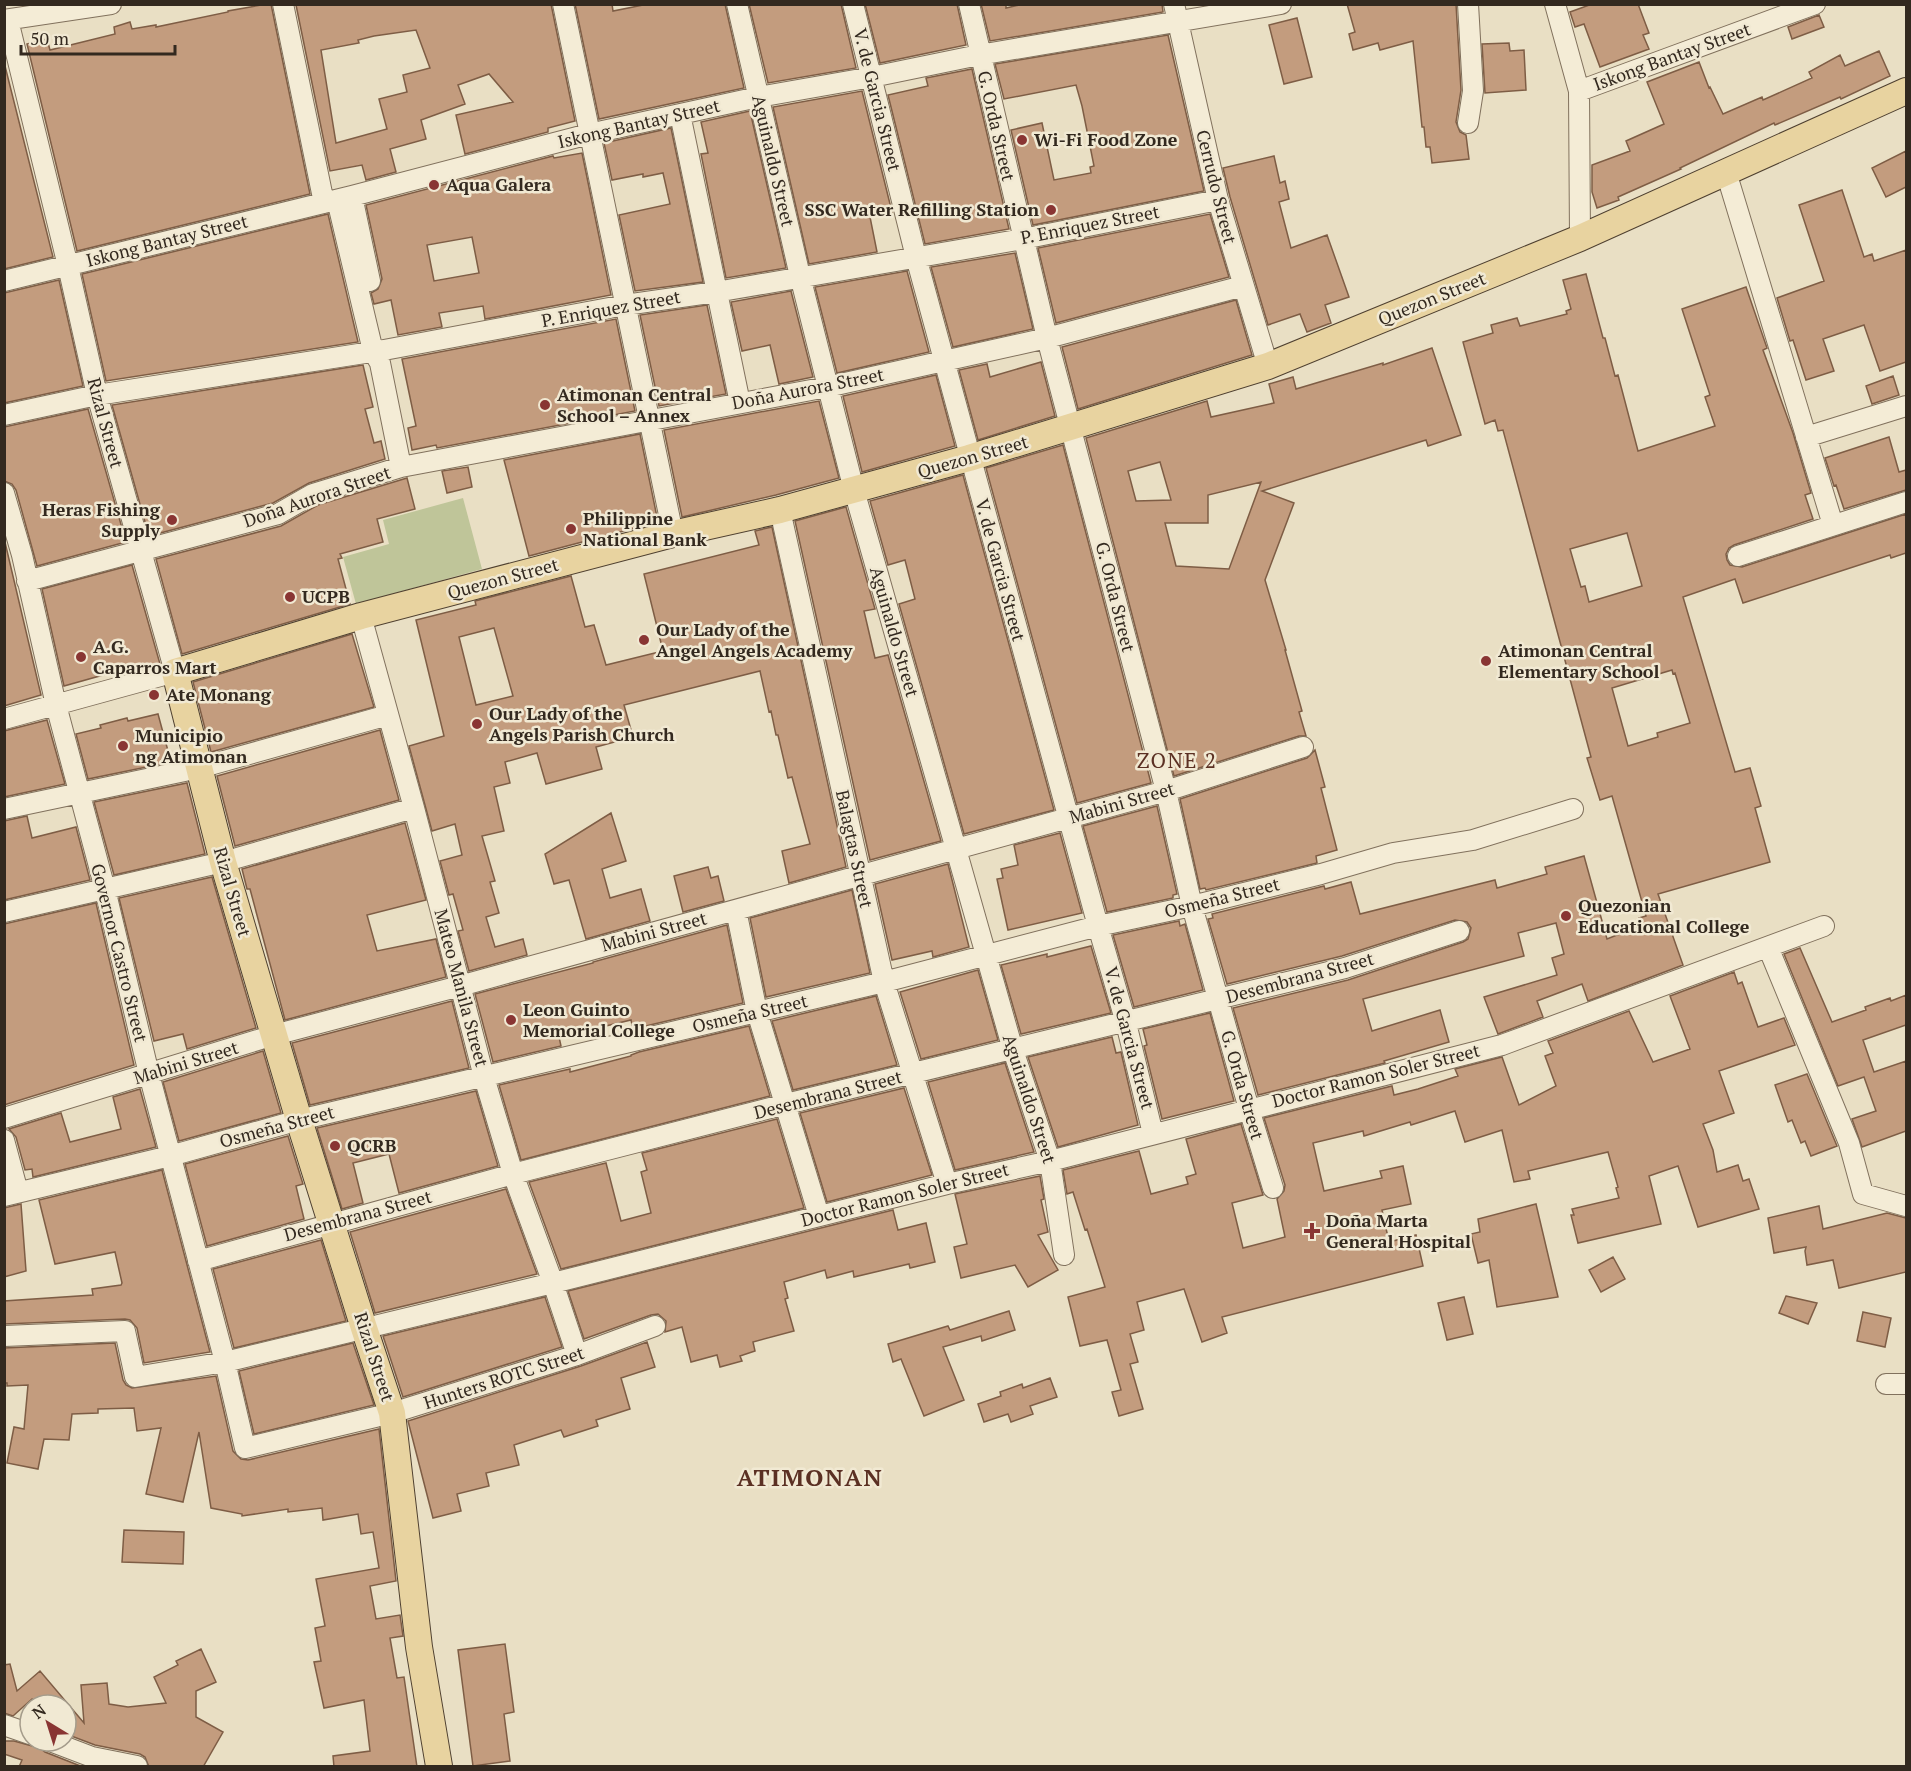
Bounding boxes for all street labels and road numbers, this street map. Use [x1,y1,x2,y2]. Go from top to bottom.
street label: Iskong Bantay Street [1590,16,1754,96]
street label: V. de Garcia Street [849,26,907,174]
street label: G. Orda Street [973,68,1021,184]
street label: Iskong Bantay Street [555,93,723,153]
street label: Aguinaldo Street [747,93,801,229]
street label: Cerrudo Street [1191,127,1243,247]
street label: P. Enriquez Street [1018,199,1162,249]
street label: Iskong Bantay Street [83,208,250,272]
street label: Quezon Street [1374,265,1489,331]
street label: P. Enriquez Street [539,284,683,332]
street label: Doña Aurora Street [730,361,886,415]
street label: Rizal Street [82,375,130,471]
street label: Quezon Street [915,429,1031,483]
street label: Doña Aurora Street [240,459,394,533]
street label: V. de Garcia Street [970,496,1032,644]
street label: G. Orda Street [1091,539,1141,655]
street label: Quezon Street [445,552,561,604]
street label: Aguinaldo Street [865,564,925,700]
street label: Mabini Street [1066,775,1177,829]
street label: Balagtas Street [831,788,879,910]
street label: Rizal Street [209,844,257,940]
street label: Governor Castro Street [86,861,154,1045]
street label: Osmeña Street [1162,871,1282,923]
street label: Mabini Street [598,905,710,957]
street label: Mateo Manila Street [429,906,495,1070]
street label: Desembrana Street [1223,946,1377,1008]
street label: V. de Garcia Street [1099,964,1161,1112]
street label: Osmeña Street [690,988,810,1038]
street label: G. Orda Street [1216,1027,1270,1143]
street label: Aguinaldo Street [998,1031,1062,1167]
street label: Mabini Street [130,1035,241,1089]
street label: Doctor Ramon Soler Street [1269,1037,1483,1112]
street label: Desembrana Street [751,1064,905,1124]
street label: Osmeña Street [217,1099,337,1153]
street label: Doctor Ramon Soler Street [798,1156,1012,1231]
street label: Desembrana Street [281,1184,435,1246]
street label: Rizal Street [349,1309,401,1405]
street label: Hunters ROTC Street [420,1340,587,1414]

